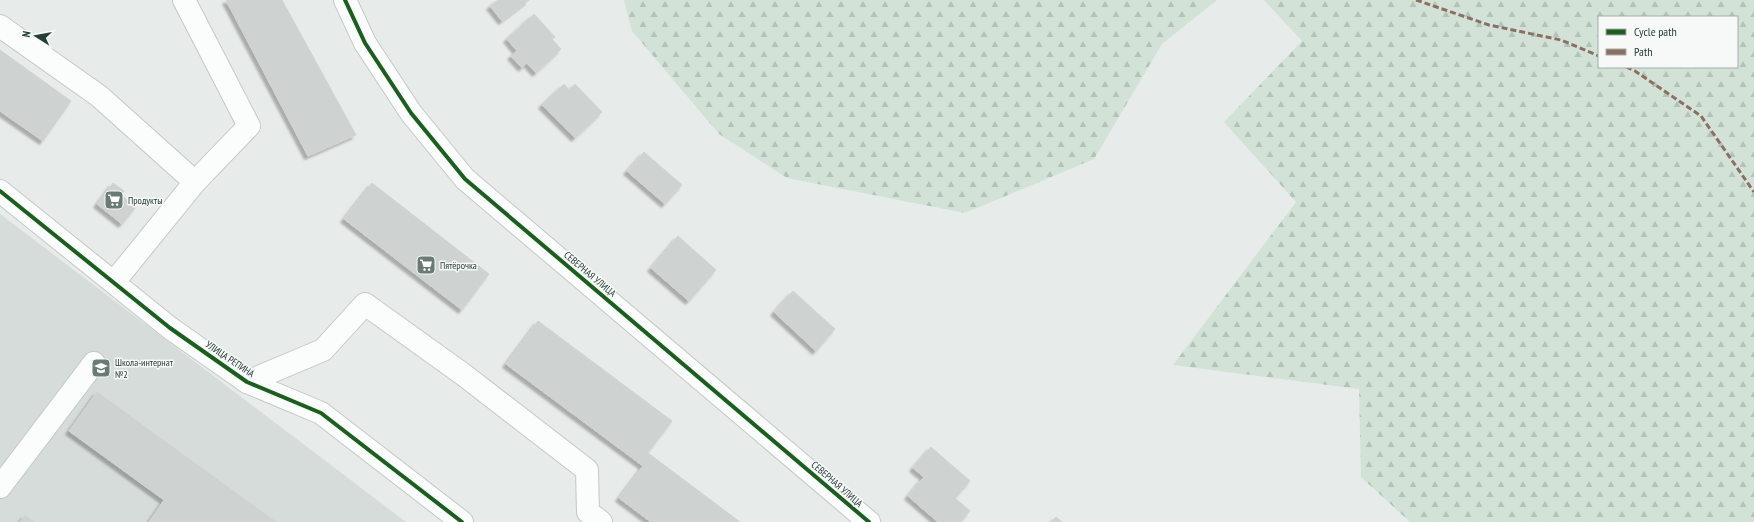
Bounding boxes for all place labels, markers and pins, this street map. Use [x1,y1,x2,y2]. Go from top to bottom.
supermarket icon: Продукты [103,189,125,211]
place label: Продукты [128,194,163,207]
supermarket icon: Пятёрочка [415,254,437,276]
place label: Пятёрочка [440,259,477,272]
place label: Школа-интернат №2 [115,356,174,381]
school or university icon: Школа-интернат №2 [90,357,112,379]

